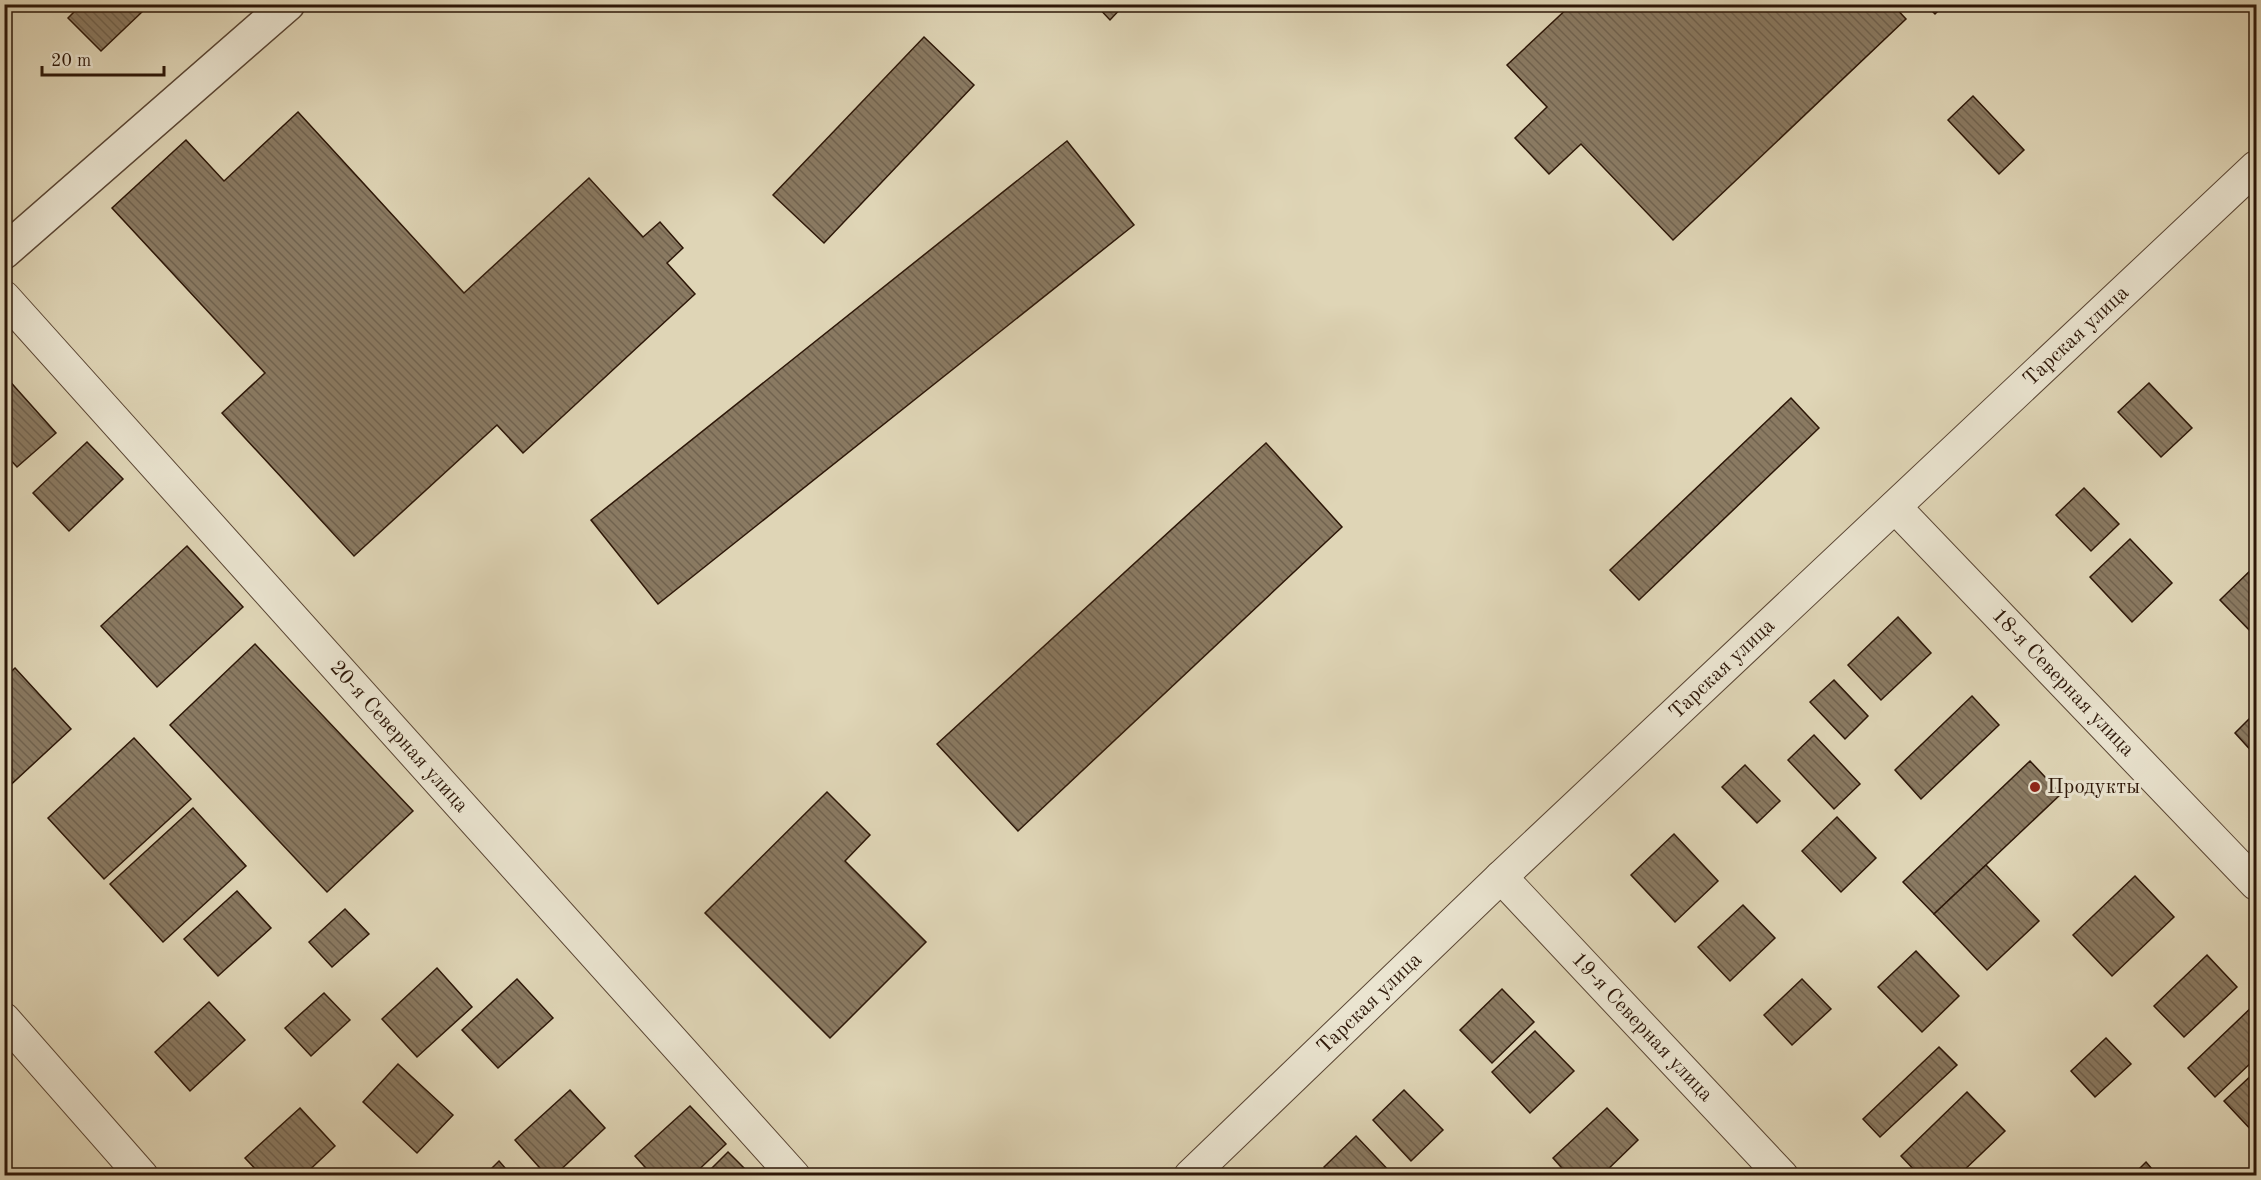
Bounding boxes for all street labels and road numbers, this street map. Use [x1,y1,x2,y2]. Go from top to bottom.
street label: Тарская улица [2020,282,2133,390]
street label: 18-я Северная улица [1988,605,2138,760]
street label: Тарская улица [1665,615,1779,723]
street label: 20-я Северная улица [326,657,472,816]
street label: Тарская улица [1313,949,1426,1058]
street label: 19-я Северная улица [1567,949,1717,1106]

